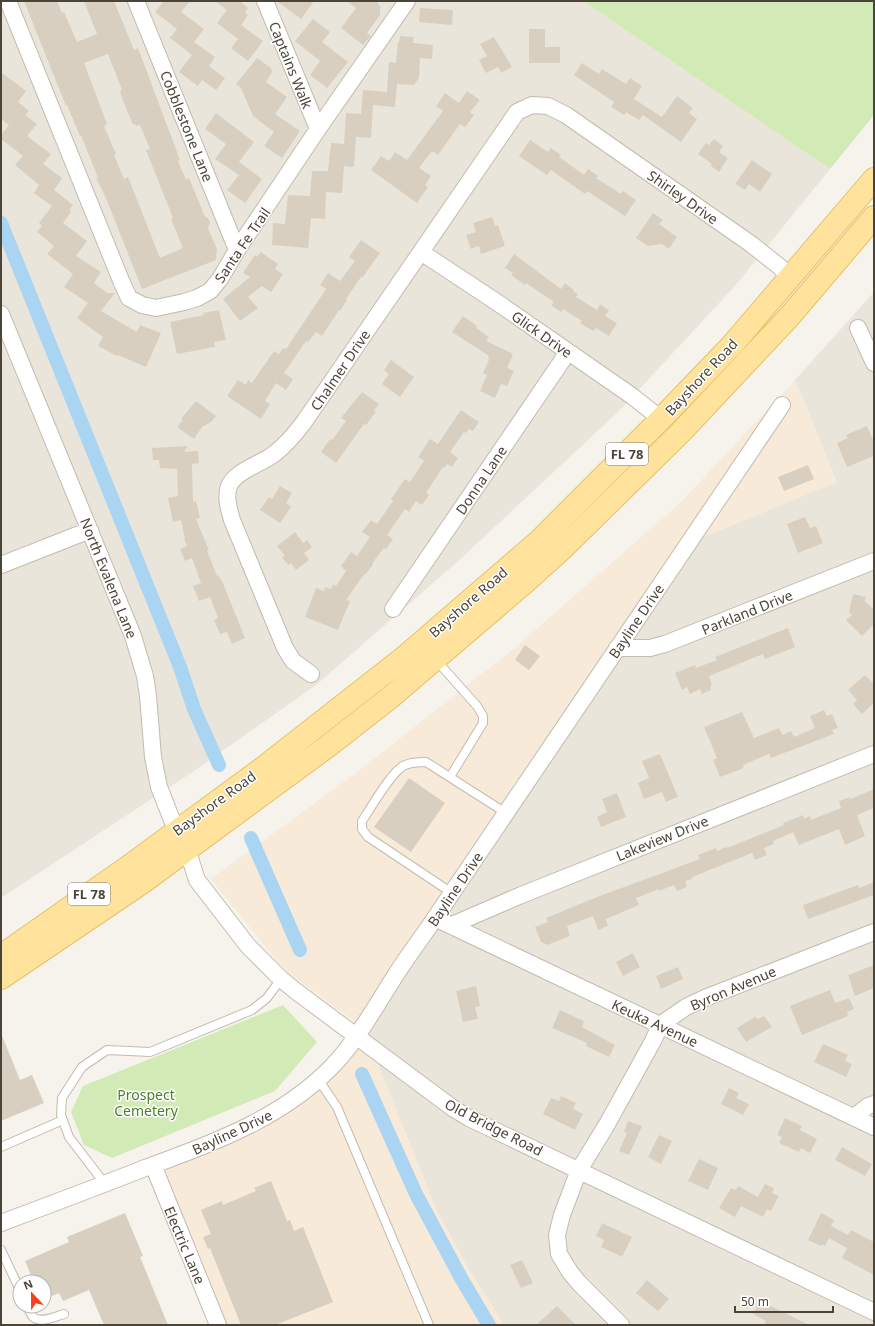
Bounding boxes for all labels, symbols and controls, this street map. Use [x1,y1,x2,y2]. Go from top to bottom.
street label: Captains Walk [265,19,317,112]
street label: Cobblestone Lane [156,68,218,184]
street label: Shirley Drive [644,166,722,228]
street label: Santa Fe Trail [210,204,274,286]
street label: Glick Drive [508,306,576,362]
street label: Chalmer Drive [306,326,374,414]
street label: Bayshore Road [660,334,742,420]
street label: Donna Lane [451,442,511,518]
road number: FL 78 [606,443,648,465]
street label: North Evalena Lane [76,515,142,641]
street label: Bayshore Road [425,562,511,642]
street label: Bayline Drive [604,580,668,662]
street label: Parkland Drive [699,585,795,639]
street label: Bayshore Road [169,766,259,840]
street label: Lakeview Drive [613,811,711,865]
street label: Bayline Drive [423,848,487,930]
road number: FL 78 [68,883,110,905]
street label: Byron Avenue [687,961,779,1015]
street label: Keuka Avenue [609,995,701,1051]
park label: Prospect Cemetery [114,1085,179,1120]
street label: Old Bridge Road [442,1094,546,1160]
street label: Bayline Drive [189,1105,275,1159]
street label: Electric Lane [160,1203,210,1287]
north arrow [12,1274,52,1314]
text: N [21,1276,35,1293]
scale bar [735,1288,833,1314]
text: 50 m [741,1293,769,1310]

